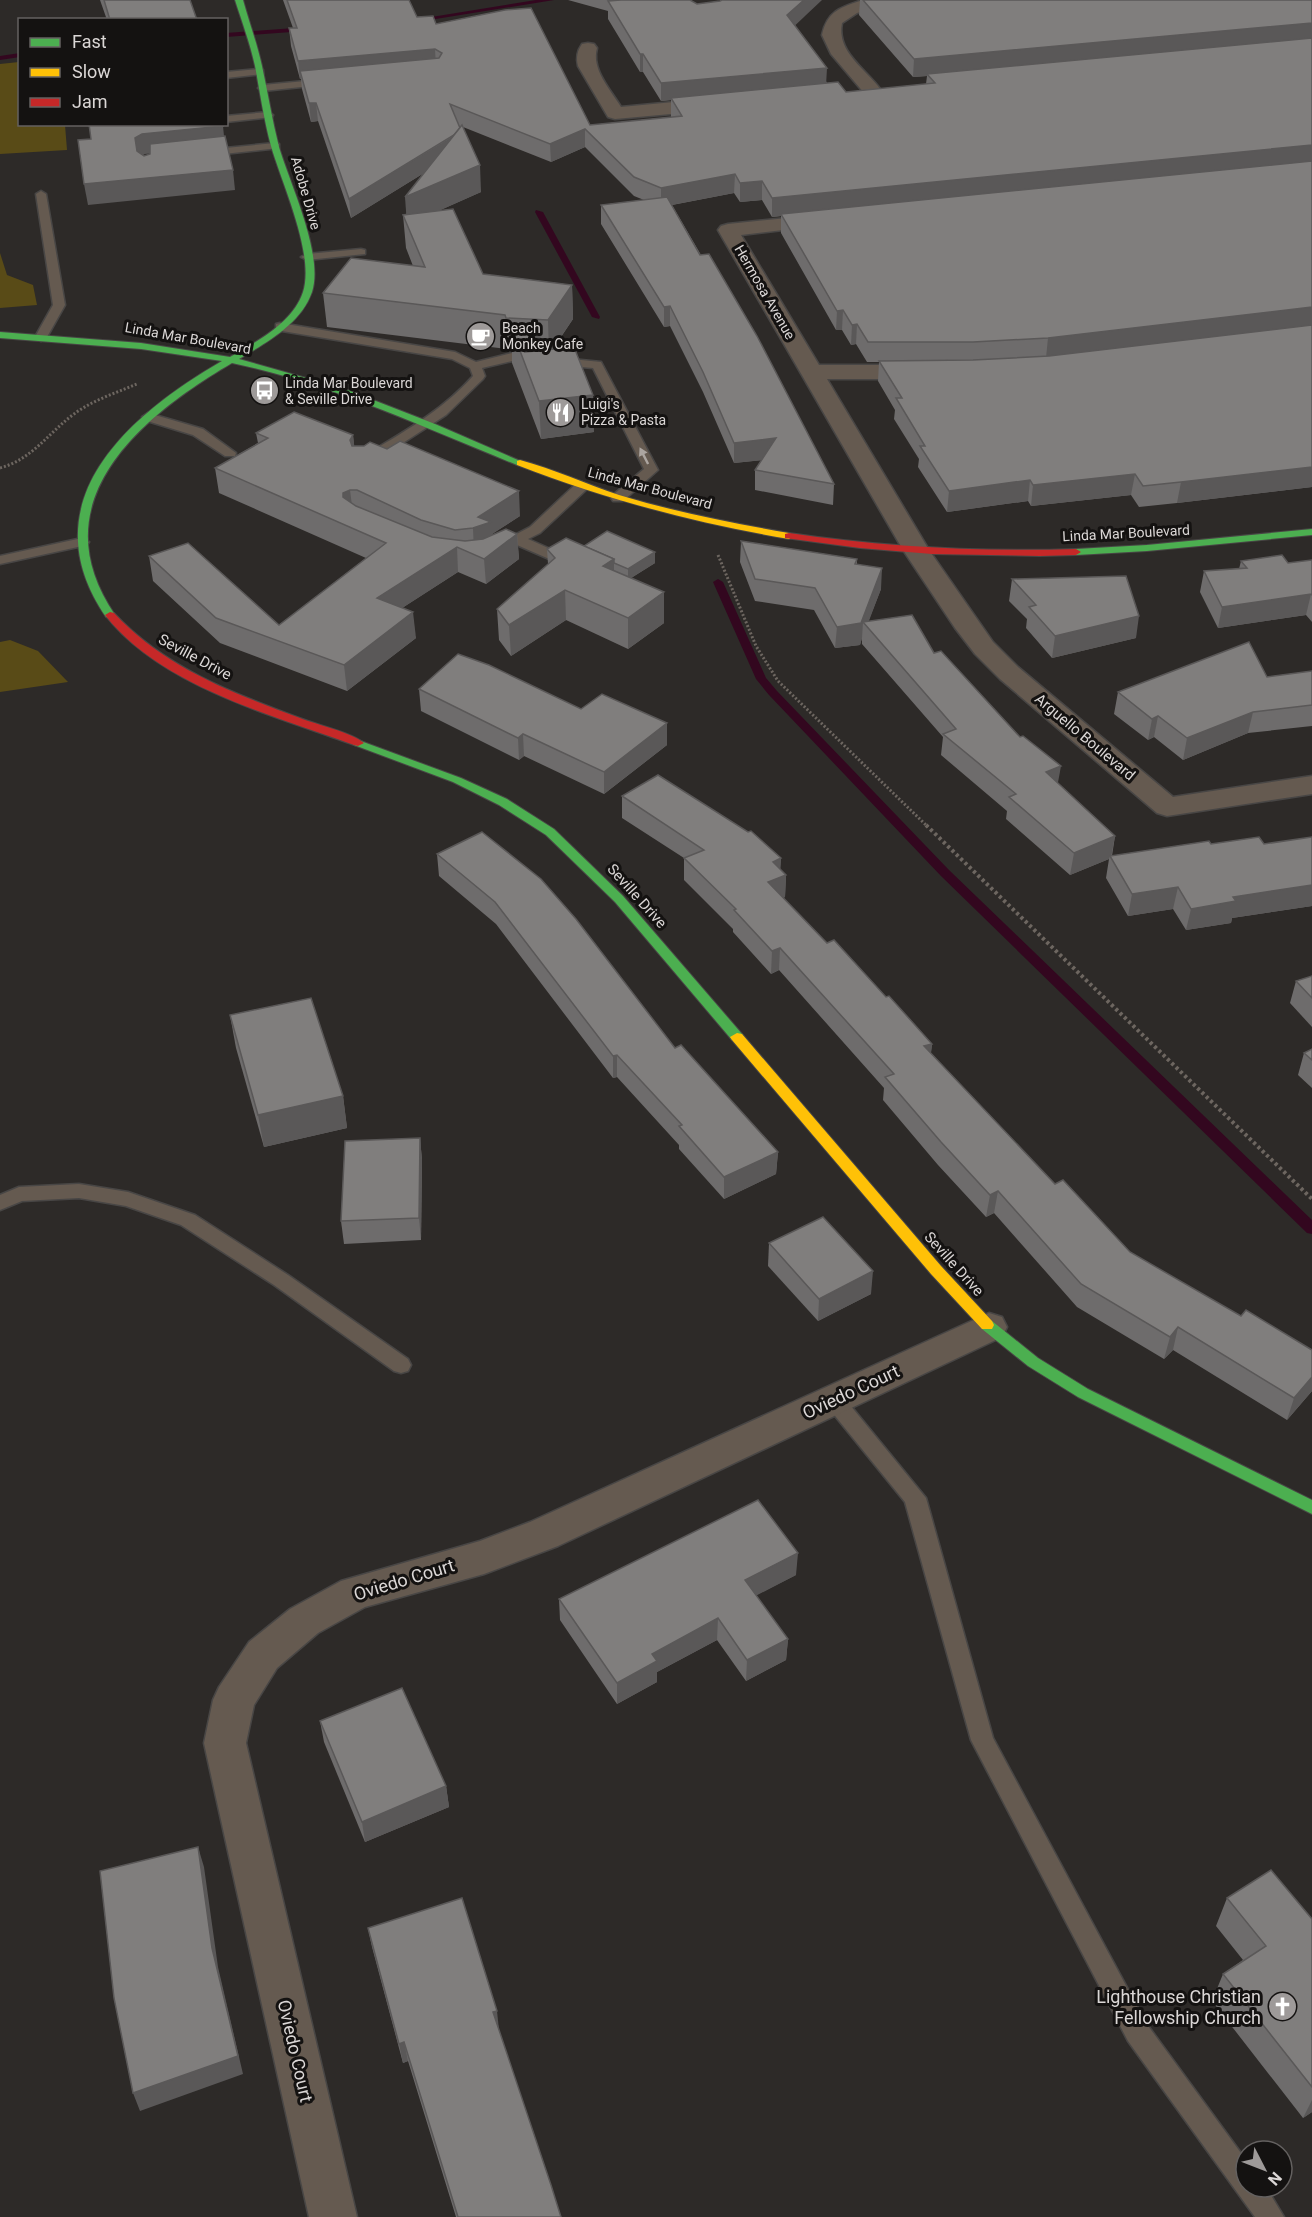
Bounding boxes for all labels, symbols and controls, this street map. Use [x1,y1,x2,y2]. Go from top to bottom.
legend [18,18,228,126]
text: Fast [72,31,107,52]
text: Slow [72,61,111,82]
text: Jam [72,91,108,112]
street label: Adobe Drive [288,155,324,231]
street label: Hermosa Avenue [731,242,799,342]
street label: Linda Mar Boulevard [124,319,252,357]
cafe icon: Beach Monkey Cafe [465,320,497,352]
place label: Beach Monkey Cafe [502,320,583,352]
bus stop icon: Linda Mar Boulevard & Seville Drive [248,375,280,407]
place label: Linda Mar Boulevard & Seville Drive [285,375,413,407]
restaurant icon: Luigi's Pizza & Pasta [544,396,576,428]
place label: Luigi's Pizza & Pasta [581,396,666,428]
one-way arrow [639,448,649,465]
street label: Linda Mar Boulevard [586,464,714,512]
street label: Linda Mar Boulevard [1062,522,1190,544]
street label: Seville Drive [155,630,235,684]
street label: Arguello Boulevard [1031,690,1139,784]
street label: Seville Drive [603,860,671,932]
street label: Seville Drive [920,1228,988,1300]
street label: Oviedo Court [799,1360,903,1423]
street label: Oviedo Court [351,1554,457,1605]
place label: Lighthouse Christian Fellowship Church [1096,1986,1261,2028]
church icon: Lighthouse Christian Fellowship Church [1266,1991,1298,2023]
street label: Oviedo Court [274,1998,317,2104]
north arrow [1234,2139,1294,2199]
text: N [1264,2168,1286,2189]

